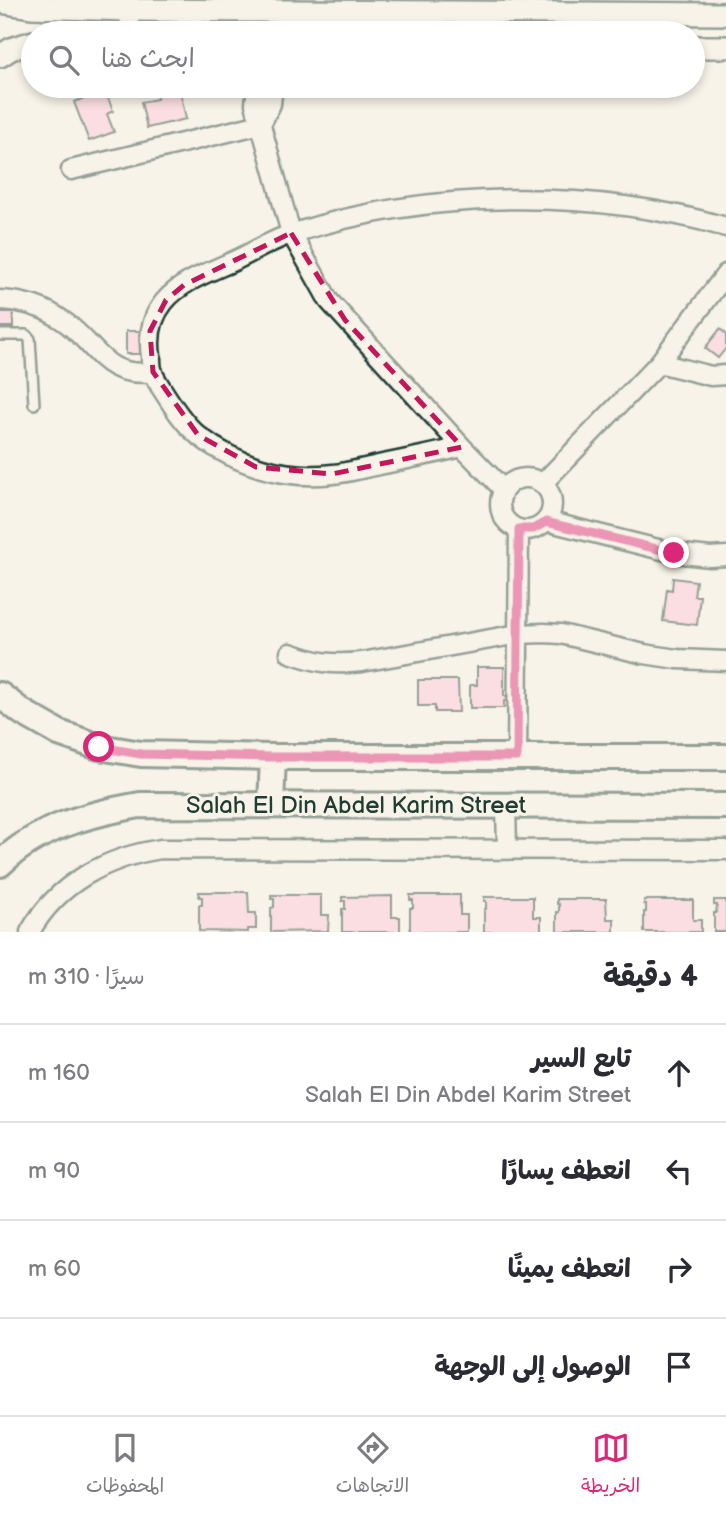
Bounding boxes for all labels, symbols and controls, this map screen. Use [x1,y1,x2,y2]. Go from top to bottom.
search box [21,21,705,98]
icon: search [45,41,83,79]
text: ابحث هنا [101,44,195,75]
route end [658,537,689,568]
route start [83,731,114,762]
street label: Salah El Din Abdel Karim Street [186,791,527,820]
text: 4 دقيقة [603,959,698,995]
text: سيرًا · 310 m [28,963,145,991]
text: تابع السير [531,1044,631,1075]
icon: ahead [660,1054,698,1092]
text: 160 m [28,1059,90,1087]
text: Salah El Din Abdel Karim Street [305,1081,631,1109]
icon: left [660,1152,698,1190]
text: انعطف يسارًا [501,1156,631,1187]
text: 90 m [28,1157,80,1185]
icon: right [660,1250,698,1288]
text: انعطف يمينًا [508,1254,631,1285]
text: 60 m [28,1255,81,1283]
icon: arrive [660,1348,698,1386]
text: الوصول إلى الوجهة [434,1352,631,1383]
tab: المحفوظات [86,1429,164,1502]
tab: الاتجاهات [336,1429,409,1502]
tab: الخريطة [581,1429,640,1502]

